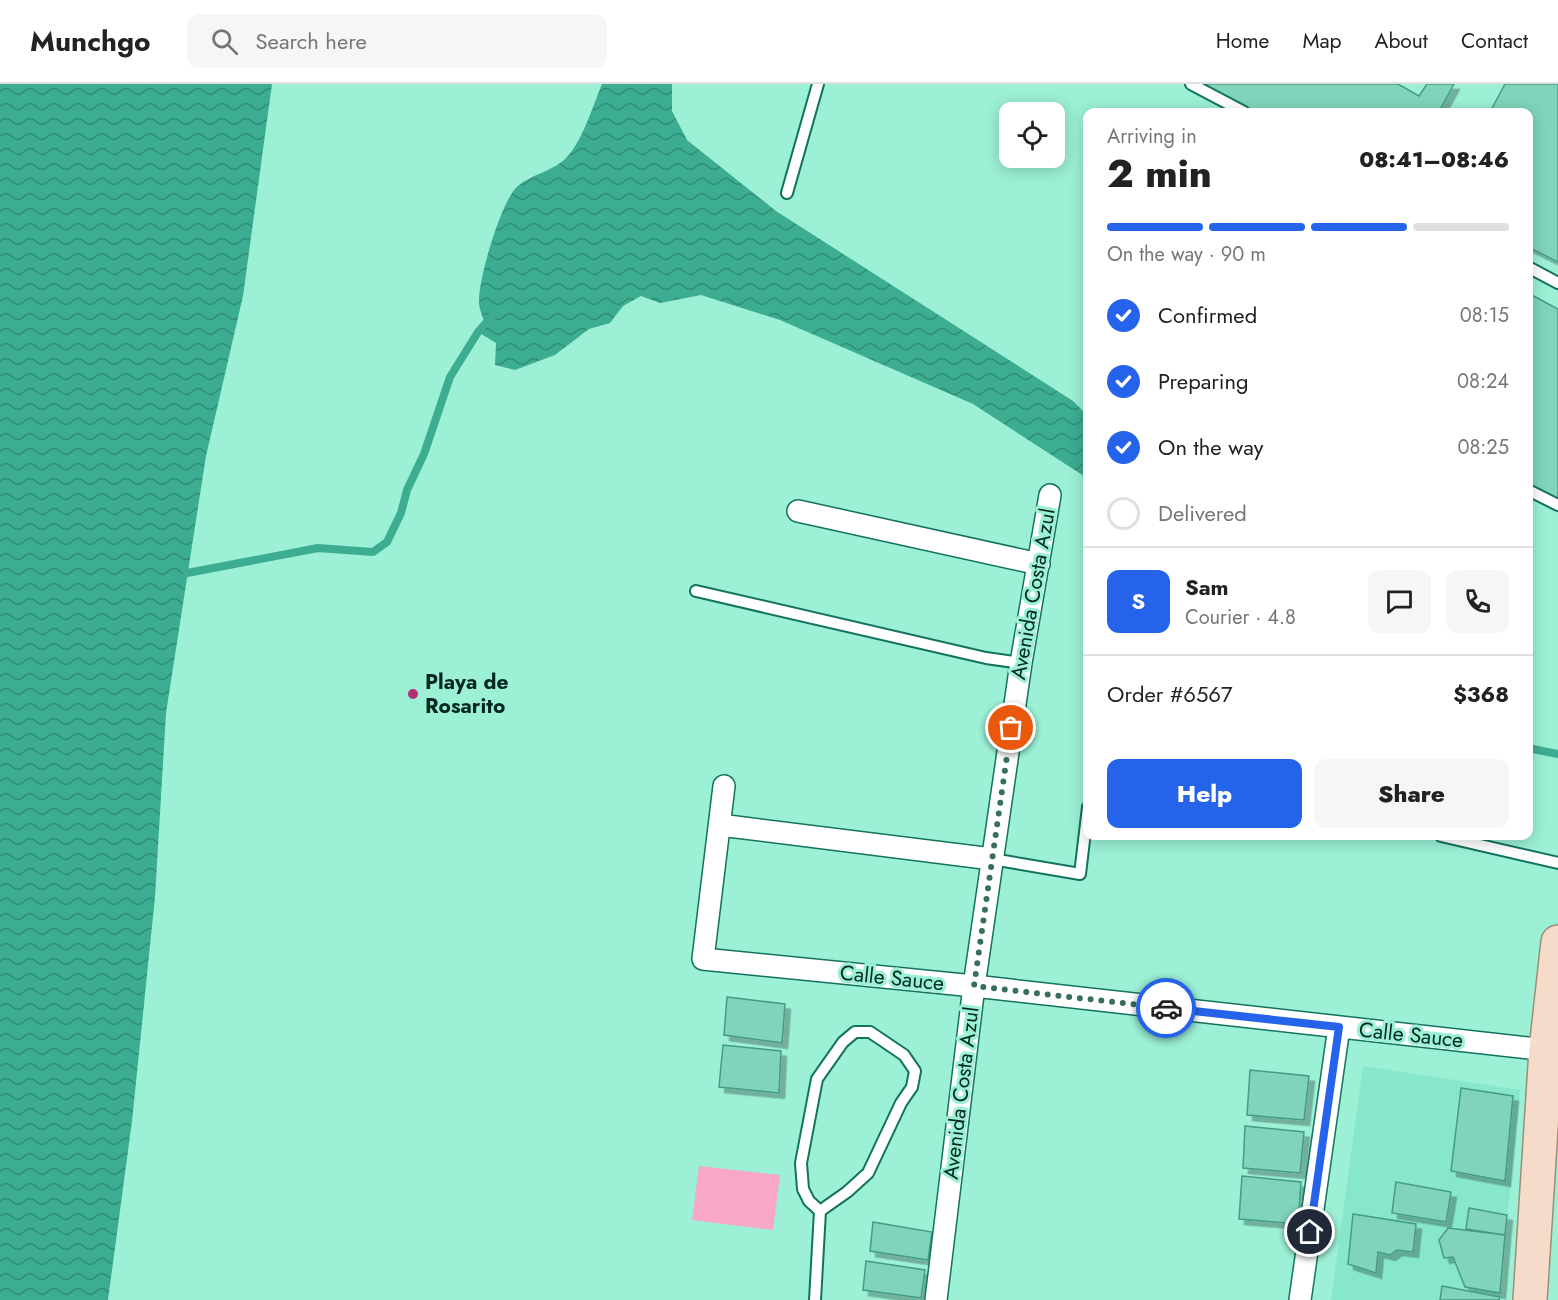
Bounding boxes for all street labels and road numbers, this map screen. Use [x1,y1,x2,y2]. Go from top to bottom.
street label: Avenida Costa Azul [1003,506,1063,682]
street label: Calle Sauce [838,958,946,998]
street label: Avenida Costa Azul [936,1005,986,1181]
street label: Calle Sauce [1357,1015,1465,1055]

